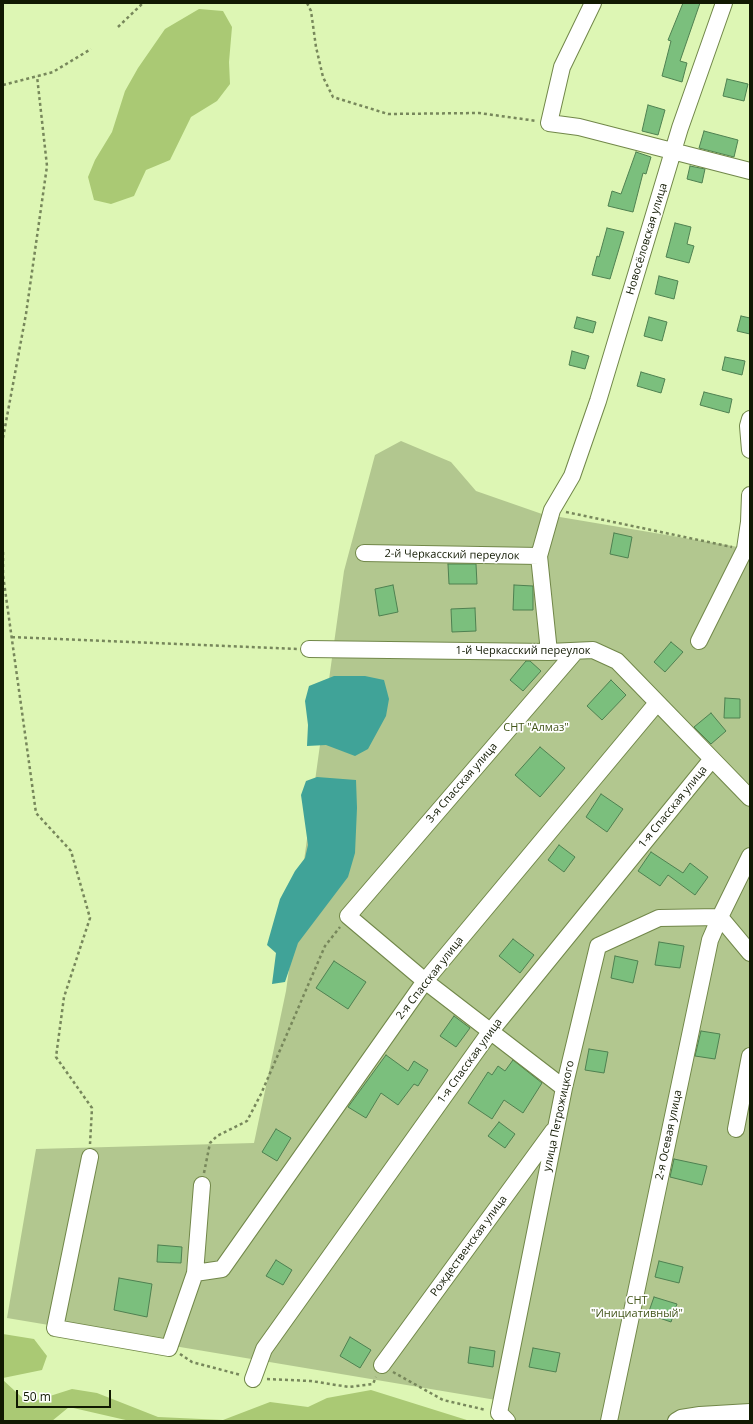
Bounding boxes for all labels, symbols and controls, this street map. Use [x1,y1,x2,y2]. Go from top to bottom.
street label: Новосёловская улица [624,182,670,296]
street label: 2-й Черкасский переулок [384,547,520,563]
street label: 1-й Черкасский переулок [455,644,591,658]
park label: СНТ "Алмаз" [503,721,569,735]
street label: 3-я Спасская улица [424,740,500,826]
street label: 1-я Спасская улица [636,763,710,851]
street label: 2-я Спасская улица [393,934,467,1022]
street label: 1-я Спасская улица [435,1016,505,1106]
street label: улица Петрожицкого [541,1059,577,1173]
street label: 2-я Осевая улица [653,1089,685,1181]
street label: Рождественская улица [428,1193,510,1299]
park label: СНТ "Инициативный" [591,1294,683,1320]
scale bar [18,1382,113,1408]
text: 50 m [23,1388,51,1405]

